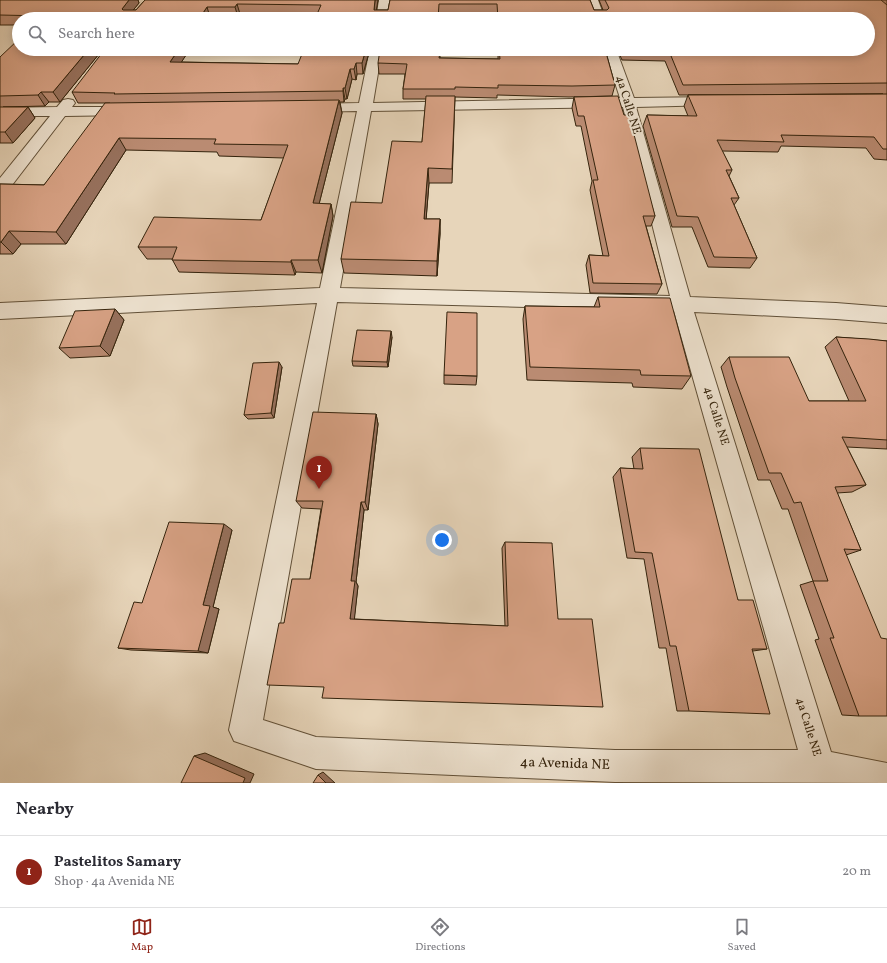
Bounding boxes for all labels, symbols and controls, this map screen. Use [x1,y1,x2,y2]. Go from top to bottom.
search box [12,12,875,56]
icon: search [26,23,48,45]
text: Search here [58,24,135,45]
street label: 4a Calle NE [611,74,645,136]
street label: 4a Calle NE [699,385,733,447]
pin: 1 [306,456,332,489]
your location [432,530,452,550]
street label: 4a Calle NE [791,696,825,758]
street label: 4a Avenida NE [520,753,610,775]
text: Nearby [16,798,74,821]
text: Pastelitos Samary [54,852,181,873]
text: 1 [26,863,32,881]
text: 20 m [842,863,871,881]
text: Shop · 4a Avenida NE [54,873,175,891]
tab: Map [131,916,153,955]
tab: Directions [415,916,466,955]
tab: Saved [728,916,756,955]

